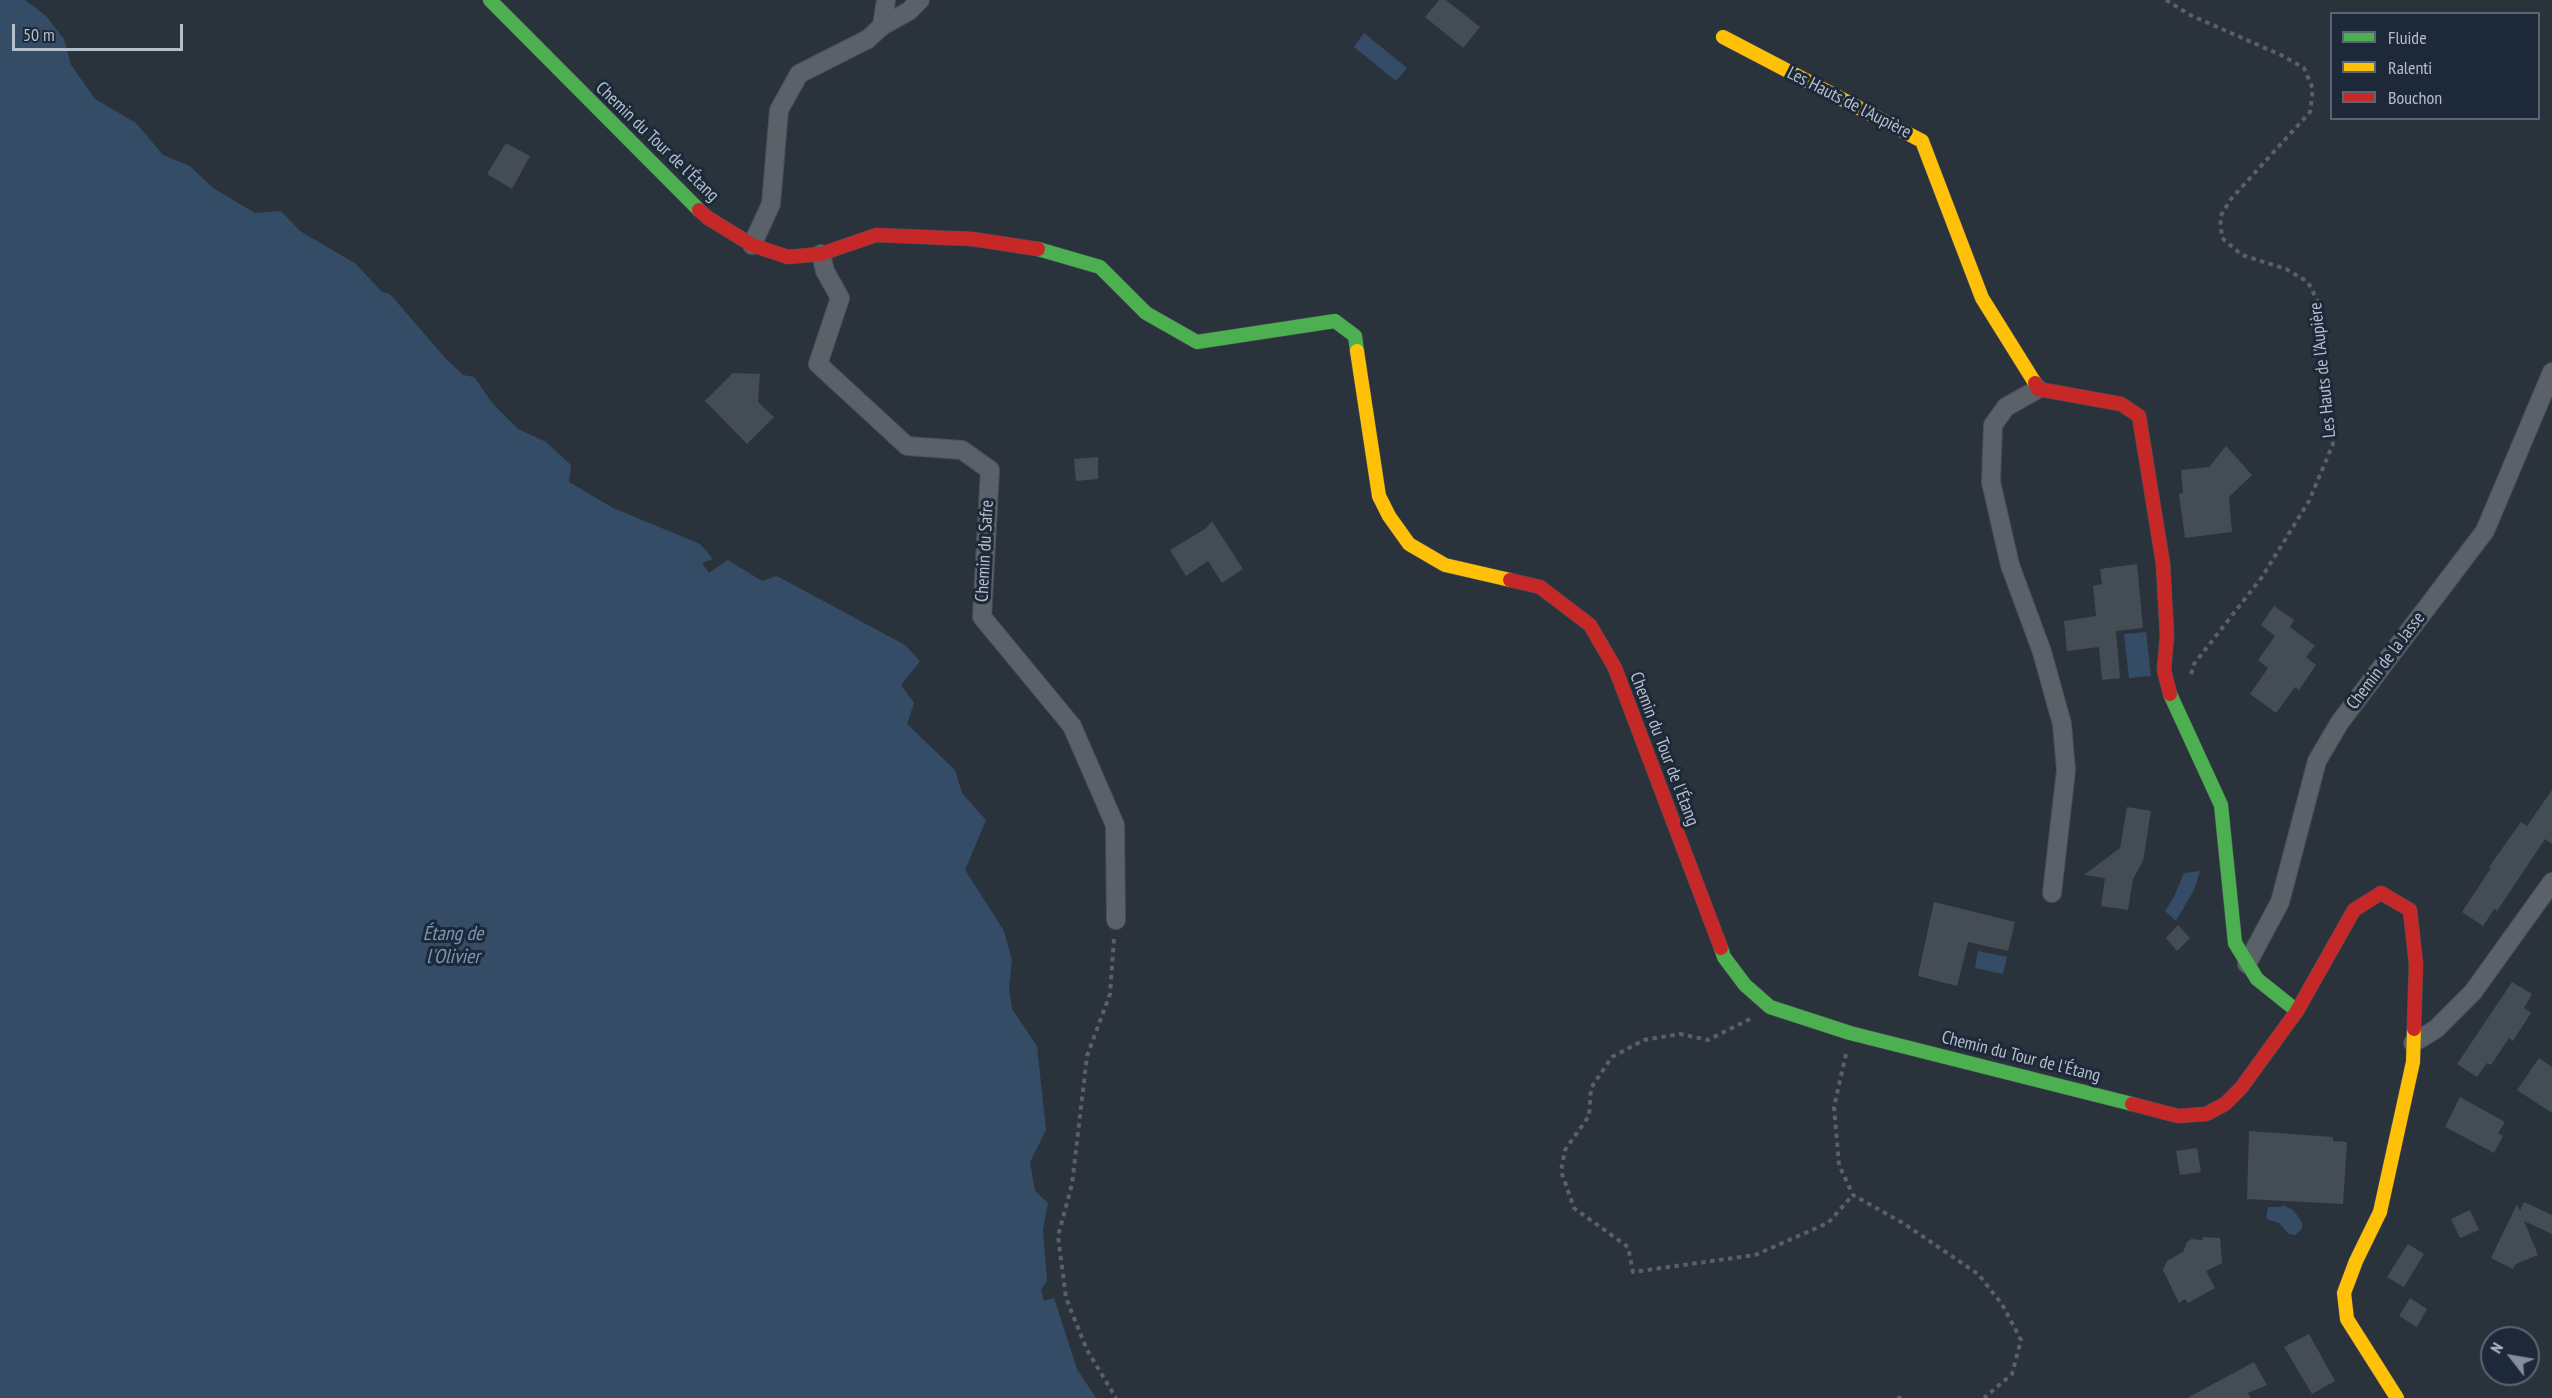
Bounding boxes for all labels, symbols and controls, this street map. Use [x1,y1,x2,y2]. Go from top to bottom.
scale bar [15,12,186,50]
legend [2330,12,2540,120]
text: 50 m [23,23,55,46]
text: Fluide [2388,26,2427,49]
text: Ralenti [2388,56,2432,79]
street label: Les Hauts de l'Aupière [1783,62,1915,144]
street label: Chemin du Tour de l'Étang [591,78,723,206]
text: Bouchon [2388,86,2442,109]
street label: Les Hauts de l'Aupière [2305,301,2341,439]
street label: Chemin du Safre [972,499,998,603]
street label: Chemin de la Jasse [2342,608,2430,714]
street label: Chemin du Tour de l'Étang [1625,669,1703,829]
water label: Étang de l'Olivier [423,922,483,969]
street label: Chemin du Tour de l'Étang [1939,1027,2103,1087]
north arrow [2480,1326,2540,1386]
text: N [2485,1339,2507,1357]

